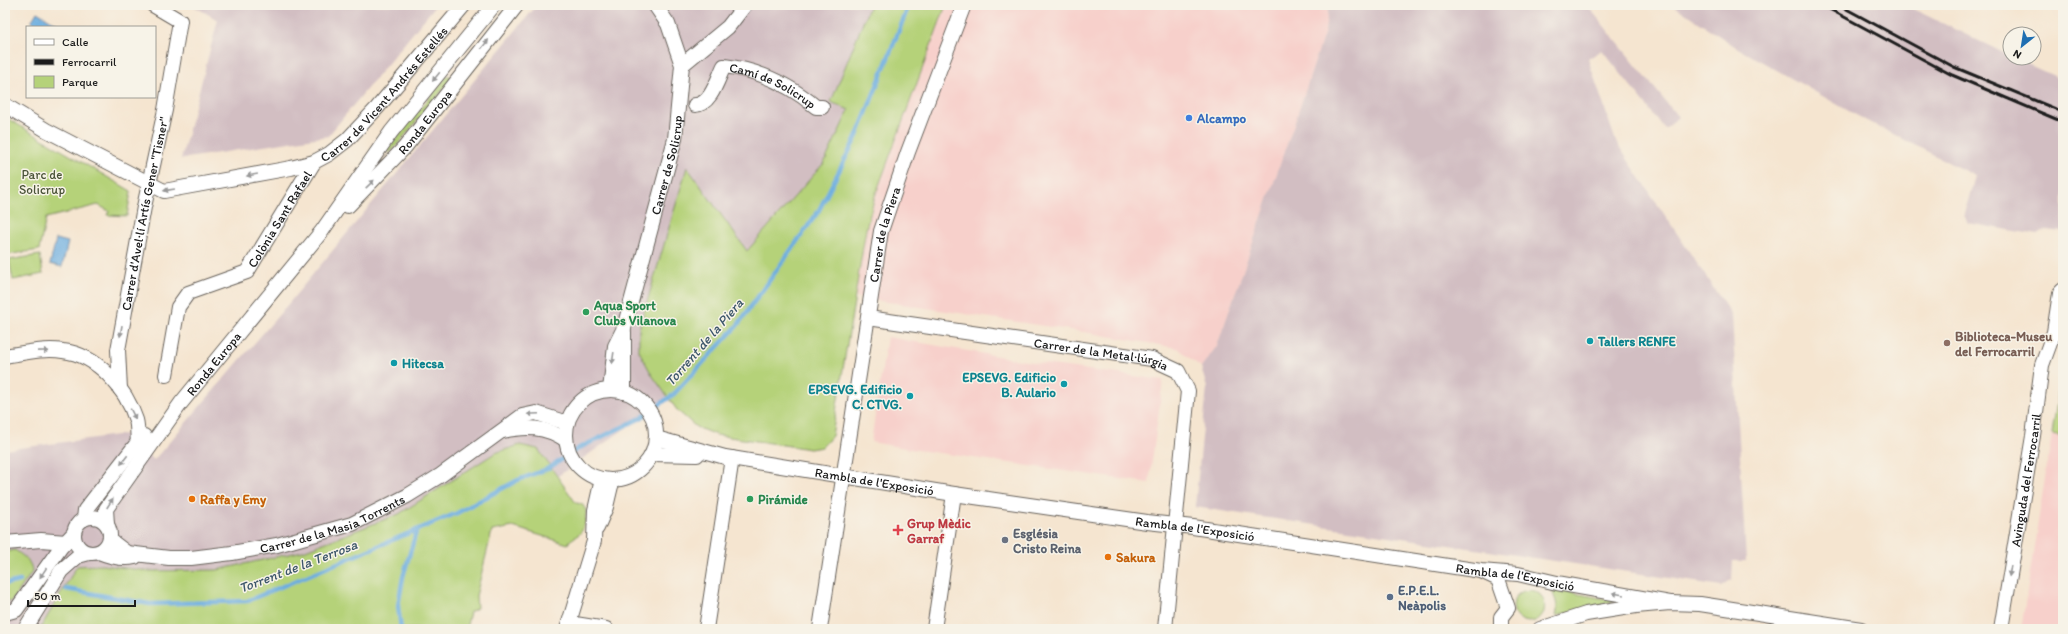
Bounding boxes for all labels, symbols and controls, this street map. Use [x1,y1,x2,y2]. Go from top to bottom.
street label: Carrer de Vicent Andrés Estellés [318,23,451,165]
legend [26,26,156,98]
north arrow [2002,26,2042,66]
text: Calle [62,35,89,49]
one-way arrow [481,39,490,50]
text: N [2011,47,2024,62]
text: Ferrocarril [62,55,117,69]
street label: Camí de Solicrup [728,60,819,112]
one-way arrow [431,71,440,82]
text: Parque [62,75,98,89]
street label: Ronda Europa [395,87,455,157]
place label: Alcampo [1196,111,1247,127]
marker: Alcampo [1184,113,1194,123]
street label: Carrer d'Avel·lí Artís Gener "Tisner" [118,115,171,312]
street label: Carrer de Solicrup [648,115,685,216]
park label: Parc de Solicrup [19,167,65,197]
street label: Colònia Sant Rafael [245,168,315,270]
one-way arrow [246,172,258,178]
one-way arrow [365,179,375,189]
street label: Carrer de la Piera [866,185,904,283]
one-way arrow [163,187,176,193]
water label: Torrent de la Piera [662,295,747,390]
place label: Aqua Sport Clubs Vilanova [593,298,677,328]
marker: Aqua Sport Clubs Vilanova [581,307,591,317]
one-way arrow [118,325,124,337]
street label: Ronda Europa [183,329,245,399]
place label: Biblioteca-Museu del Ferrocarril [1955,329,2053,359]
place label: Tallers RENFE [1597,334,1677,349]
street label: Carrer de la Metal·lúrgia [1033,335,1171,374]
marker: Tallers RENFE [1585,336,1595,346]
marker: Biblioteca-Museu del Ferrocarril [1942,338,1952,348]
one-way arrow [37,348,50,354]
one-way arrow [610,352,616,364]
place label: Hitecsa [402,356,444,371]
marker: Hitecsa [389,358,399,368]
place label: EPSEVG. Edificio B. Aulario [962,370,1056,400]
marker: EPSEVG. Edificio B. Aulario [1059,379,1069,389]
place label: EPSEVG. Edificio C. CTVG. [808,382,902,412]
marker: EPSEVG. Edificio C. CTVG. [905,391,915,401]
one-way arrow [130,408,136,420]
one-way arrow [527,411,539,418]
street label: Avinguda del Ferrocarril [2008,412,2044,548]
one-way arrow [119,454,128,465]
street label: Rambla de l'Exposició [814,465,935,499]
street label: Carrer de la Masia Torrents [259,491,407,556]
place label: Raffa y Emy [200,492,267,508]
place label: Pirámide [758,492,808,507]
marker: Raffa y Emy [187,494,197,504]
marker: Pirámide [745,494,755,504]
one-way arrow [106,498,114,509]
street label: Rambla de l'Exposició [1134,513,1256,544]
place label: Grup Mèdic Garraf [907,516,971,546]
marker: Grup Mèdic Garraf [892,524,904,536]
place label: Església Cristo Reina [1013,526,1082,556]
marker: Església Cristo Reina [1000,535,1010,545]
water label: Torrent de la Terrosa [237,536,360,597]
place label: Sakura [1116,550,1156,565]
marker: Sakura [1103,552,1113,562]
street label: Rambla de l'Exposició [1455,560,1576,594]
one-way arrow [2007,565,2013,577]
one-way arrow [39,568,47,578]
scale bar [28,582,135,608]
place label: E.P.E.L. Neàpolis [1398,583,1446,614]
text: 50 m [34,589,60,603]
one-way arrow [1612,591,1624,597]
marker: E.P.E.L. Neàpolis [1385,592,1395,602]

